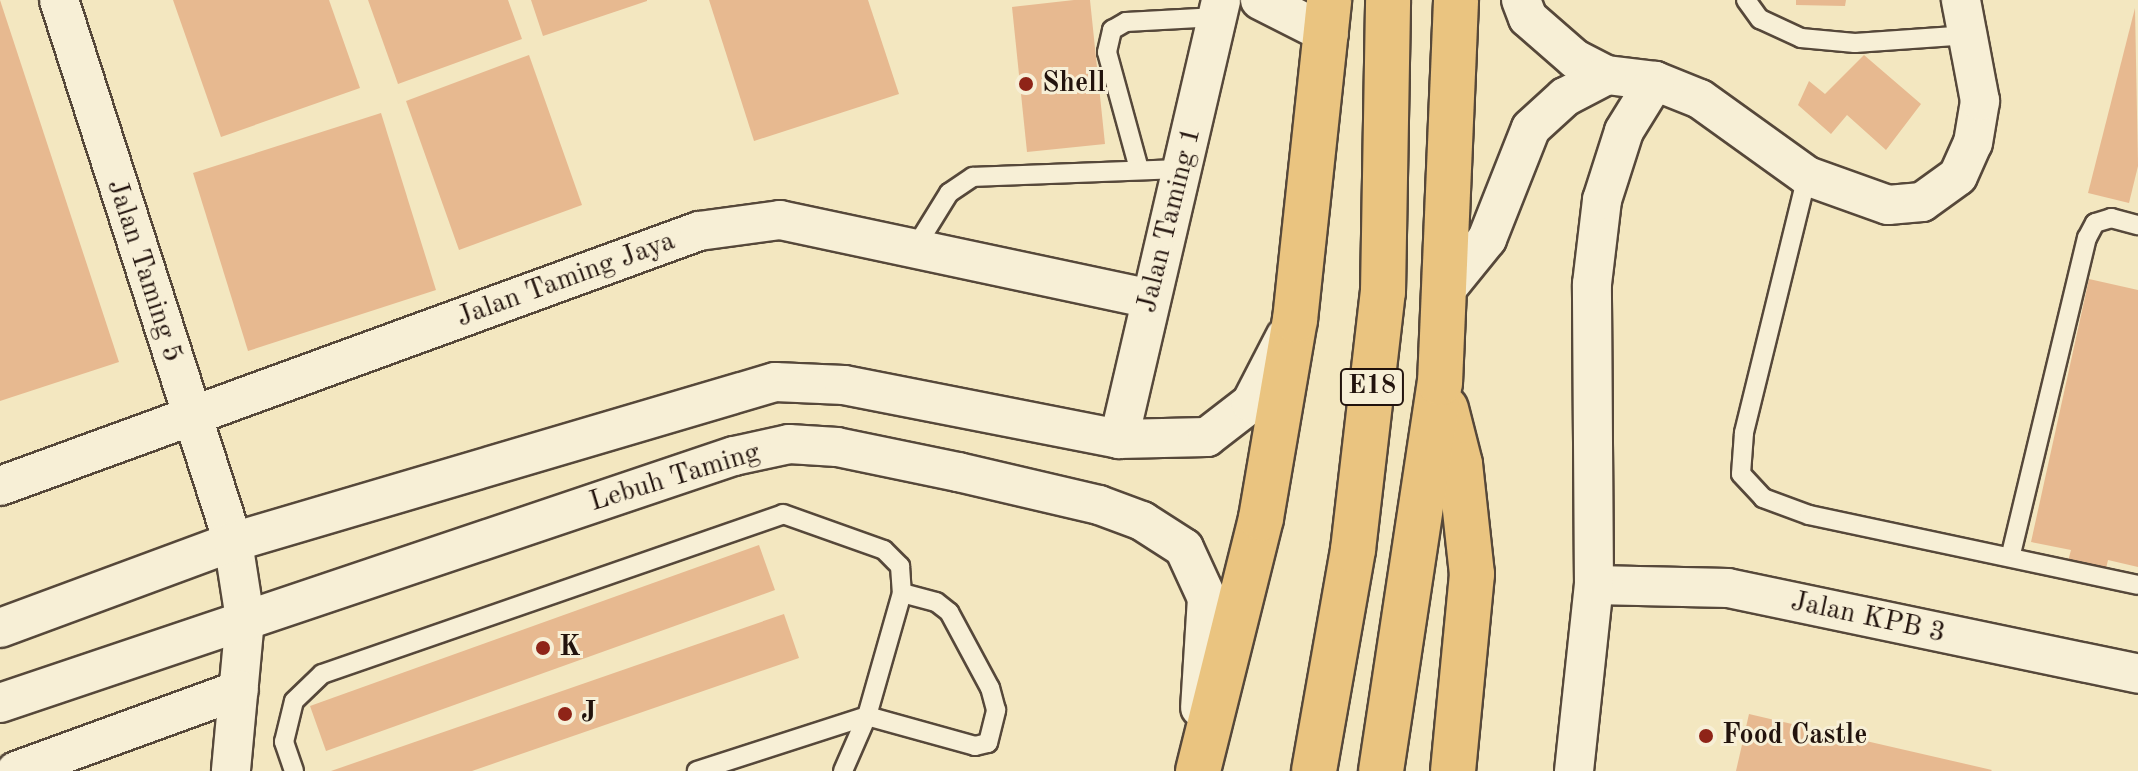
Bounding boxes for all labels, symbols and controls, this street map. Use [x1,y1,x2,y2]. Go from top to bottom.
place label: Shell [1042,67,1106,101]
marker: Shell [1017,75,1035,93]
street label: Jalan Taming 1 [1131,124,1209,316]
street label: Jalan Taming 5 [99,176,189,366]
street label: Jalan Taming Jaya [452,225,680,335]
road number: E18 [1338,365,1406,409]
street label: Lebuh Taming [586,436,764,520]
street label: Jalan KPB 3 [1788,585,1948,651]
place label: K [559,631,581,665]
marker: K [534,639,552,657]
place label: J [581,697,596,731]
marker: J [556,705,574,723]
place label: Food Castle [1722,719,1867,753]
marker: Food Castle [1697,727,1715,745]

